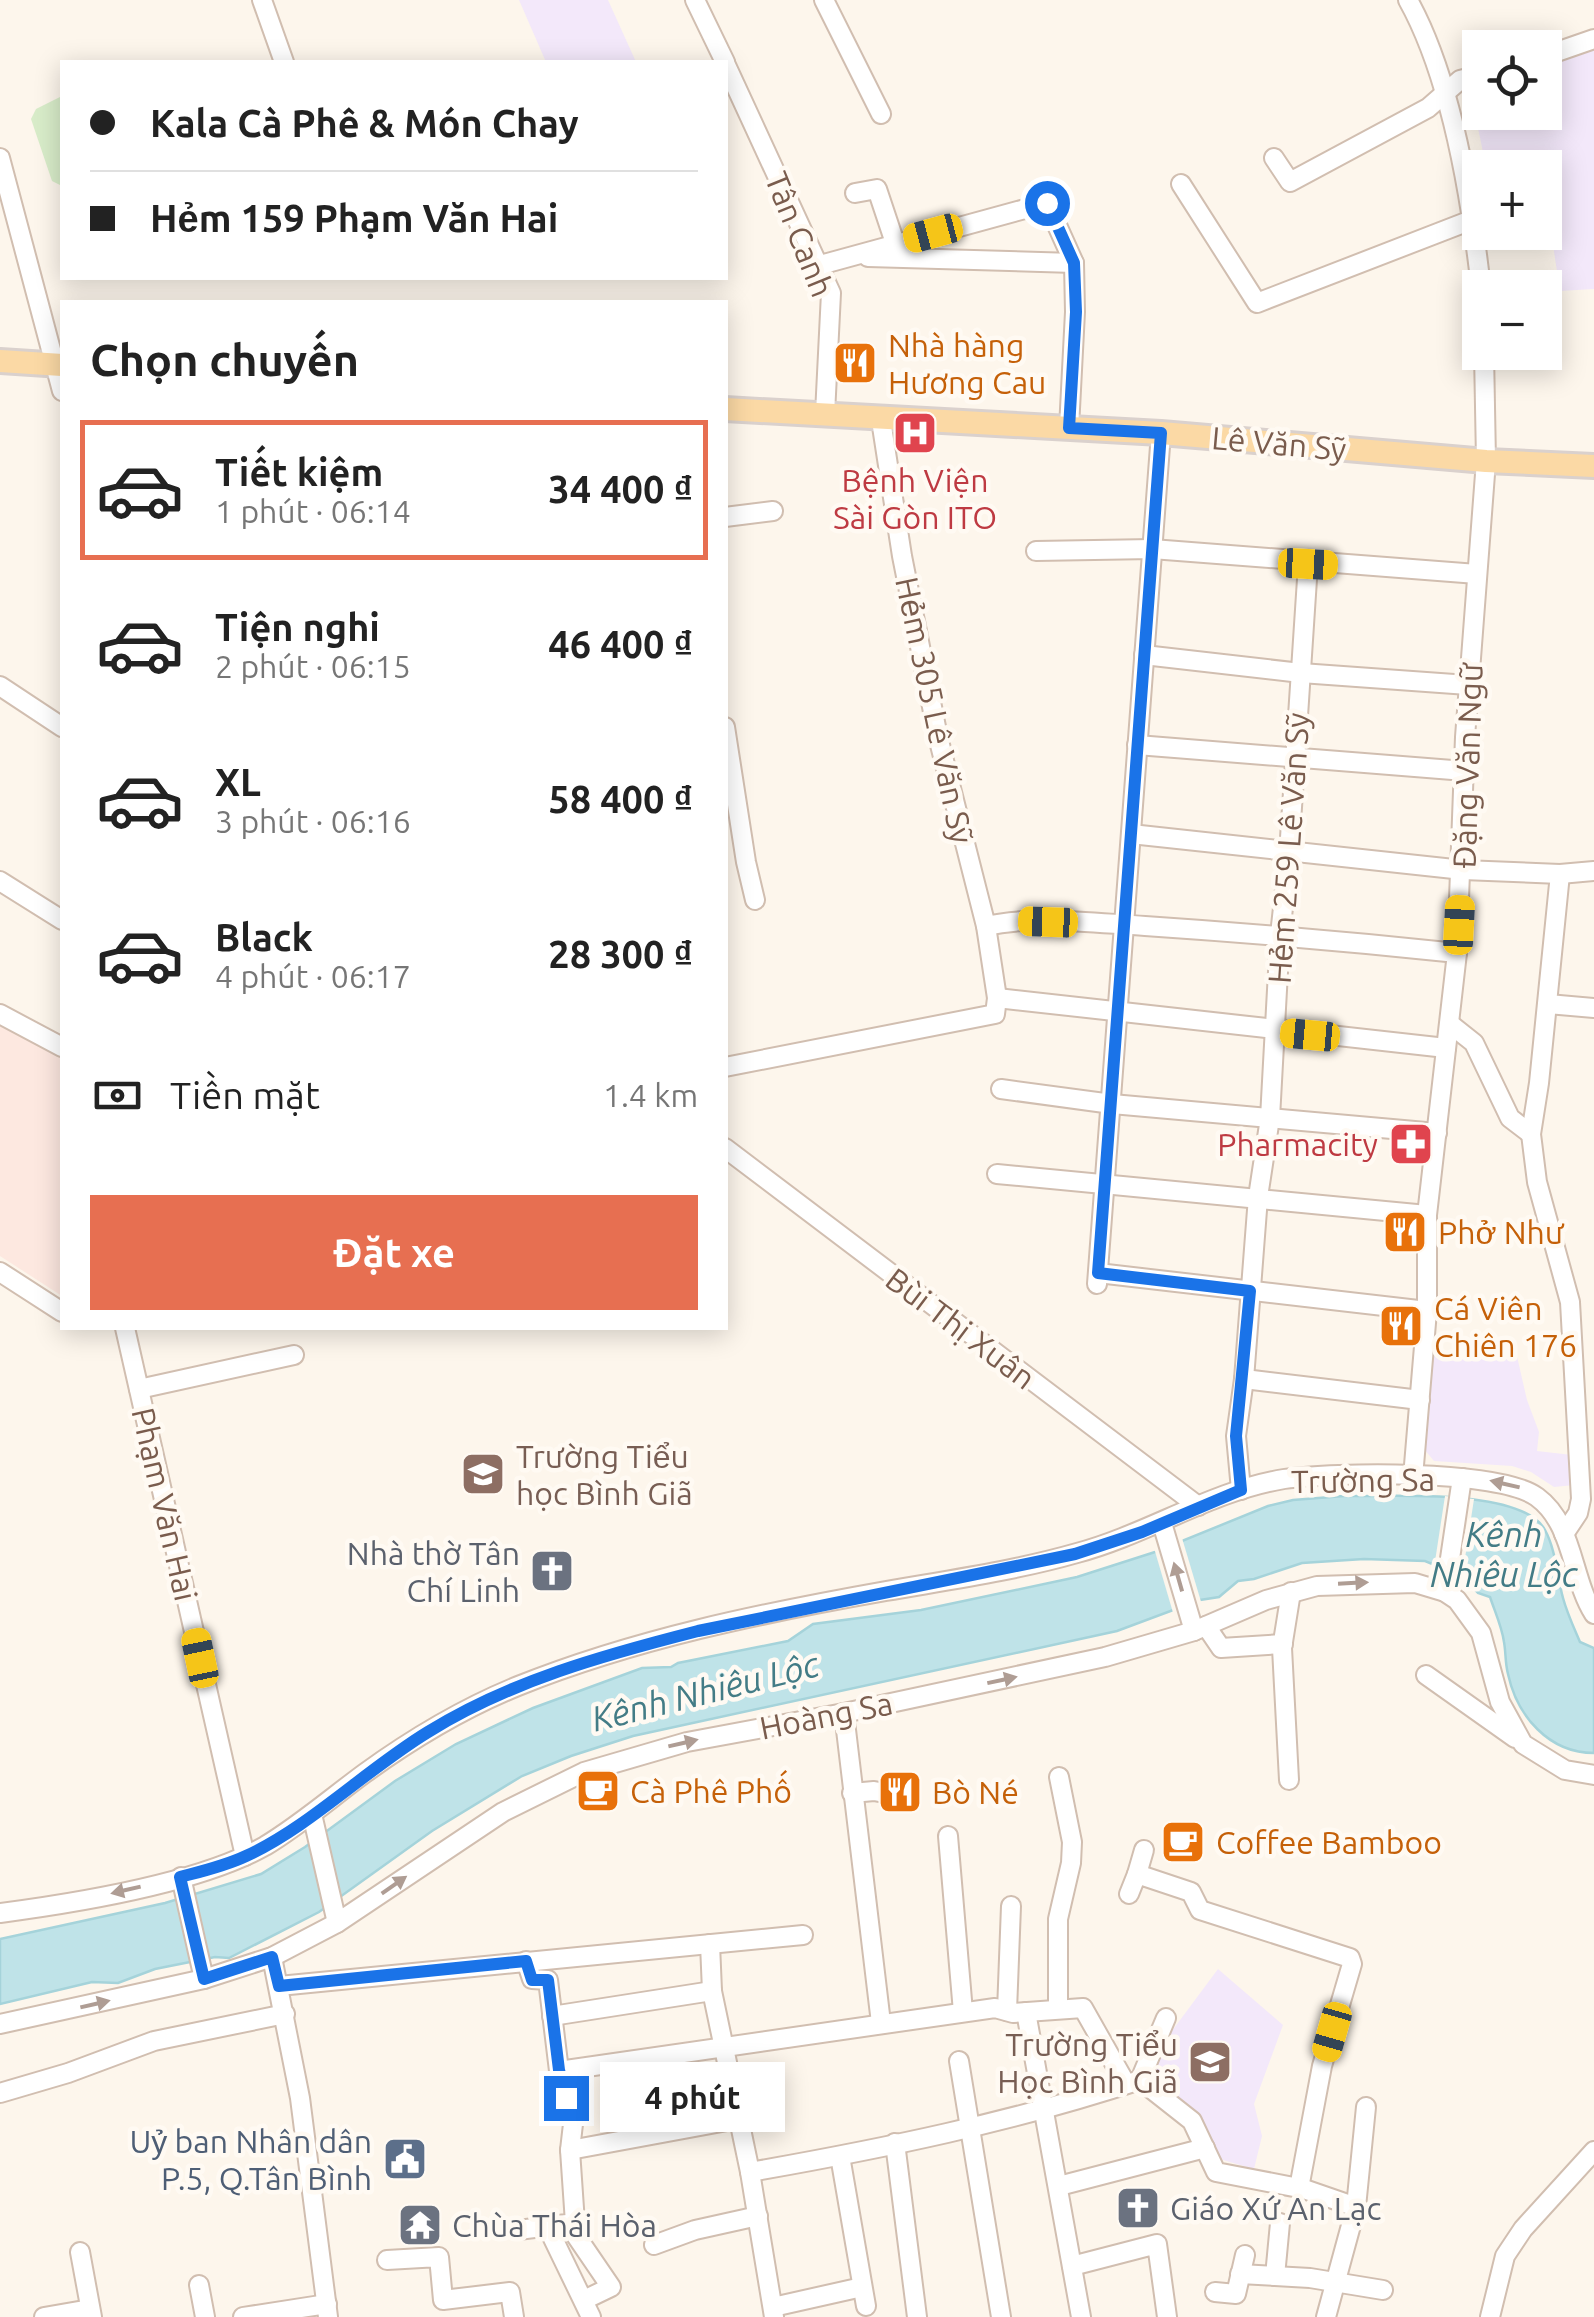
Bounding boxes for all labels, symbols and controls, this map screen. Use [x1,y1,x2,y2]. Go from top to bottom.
map controls [1462,30,1562,370]
button: locate [1462,30,1562,130]
text: Kala Cà Phê & Món Chay [150,102,579,144]
button: + [1462,150,1562,250]
street label: Tân Canh [759,166,841,302]
route start [1025,181,1070,226]
text: Hẻm 159 Phạm Văn Hai [150,197,558,239]
car [900,211,966,255]
button: − [1462,270,1562,370]
place label: Nhà hàng Hương Cau [888,327,1046,400]
text: Chọn chuyến [90,334,359,385]
restaurant icon: Nhà hàng Hương Cau [832,340,878,386]
hospital icon: Bệnh Viện Sài Gòn ITO [892,410,938,456]
street label: Lê Văn Sỹ [1210,419,1348,467]
icon: car [95,445,185,535]
text: Tiết kiệm [215,451,383,493]
place label: Bệnh Viện Sài Gòn ITO [833,462,997,535]
text: 34 400 ₫ [548,468,693,510]
text: 1 phút · 06:14 [215,493,411,529]
car [1277,547,1339,581]
street label: Hẻm 305 Lê Văn Sỹ [889,574,981,846]
icon: car [95,600,185,690]
text: Tiện nghi [215,606,380,648]
text: 46 400 ₫ [548,623,693,665]
text: 2 phút · 06:15 [215,648,411,684]
street label: Đặng Văn Ngữ [1445,662,1489,869]
street label: Hẻm 259 Lê Văn Sỹ [1261,711,1315,985]
icon: car [95,755,185,845]
text: XL [215,761,261,803]
text: 58 400 ₫ [548,778,693,820]
text: 3 phút · 06:16 [215,803,411,839]
car [1442,894,1476,956]
car [1017,906,1079,938]
icon: car [95,910,185,1000]
text: Black [215,916,313,958]
text: 28 300 ₫ [548,933,693,975]
text: 4 phút · 06:17 [215,958,411,994]
car [1279,1017,1341,1053]
icon: cash [90,1068,145,1123]
text: Tiền mặt [170,1074,320,1116]
text: 1.4 km [603,1077,698,1113]
pharmacy icon: Pharmacity [1388,1121,1434,1167]
place label: Pharmacity [1217,1126,1378,1162]
button: Đặt xe [90,1195,698,1310]
restaurant icon: Phở Như [1382,1209,1428,1255]
place label: Phở Như [1438,1214,1565,1250]
street label: Bùi Thị Xuân [879,1260,1043,1396]
place label: Cá Viên Chiên 176 [1434,1290,1577,1363]
restaurant icon: Cá Viên Chiên 176 [1378,1303,1424,1349]
street label: Phạm Văn Hai [125,1404,205,1604]
place label: Trường Tiểu học Bình Giã [516,1438,693,1511]
school or university icon: Trường Tiểu học Bình Giã [460,1451,506,1497]
street label: Trường Sa [1291,1461,1435,1499]
one-way arrow [1489,1476,1520,1491]
water label: Kênh Nhiêu Lộc [1430,1514,1579,1594]
place label: Nhà thờ Tân Chí Linh [347,1535,520,1608]
church icon: Nhà thờ Tân Chí Linh [529,1548,575,1594]
one-way arrow [1170,1562,1185,1592]
one-way arrow [1337,1575,1369,1591]
car [179,1626,221,1690]
water label: Kênh Nhiêu Lộc [587,1643,824,1739]
one-way arrow [987,1672,1018,1688]
street label: Hoàng Sa [756,1684,896,1746]
one-way arrow [668,1735,699,1750]
cafe icon: Cà Phê Phố [575,1768,621,1814]
restaurant icon: Bò Né [877,1769,923,1815]
place label: Cà Phê Phố [630,1770,792,1809]
place label: Bò Né [932,1774,1019,1810]
cafe icon: Coffee Bamboo [1160,1819,1206,1865]
place label: Coffee Bamboo [1216,1824,1442,1860]
one-way arrow [381,1876,407,1895]
one-way arrow [110,1883,141,1898]
one-way arrow [80,1996,111,2011]
car [1309,1999,1355,2065]
place label: Trường Tiểu Học Bình Giã [997,2026,1178,2099]
school or university icon: Trường Tiểu Học Bình Giã [1187,2039,1233,2085]
callout: 4 phút [601,2063,786,2133]
route end [544,2076,589,2121]
text: 4 phút [644,2079,741,2115]
place label: Uỷ ban Nhân dân P.5, Q.Tân Bình [129,2123,372,2196]
public building icon: Uỷ ban Nhân dân P.5, Q.Tân Bình [382,2136,428,2182]
church icon: Giáo Xứ An Lạc [1115,2185,1161,2231]
place label: Giáo Xứ An Lạc [1170,2190,1381,2226]
temple icon: Chùa Thái Hòa [397,2202,443,2248]
place label: Chùa Thái Hòa [452,2207,657,2243]

